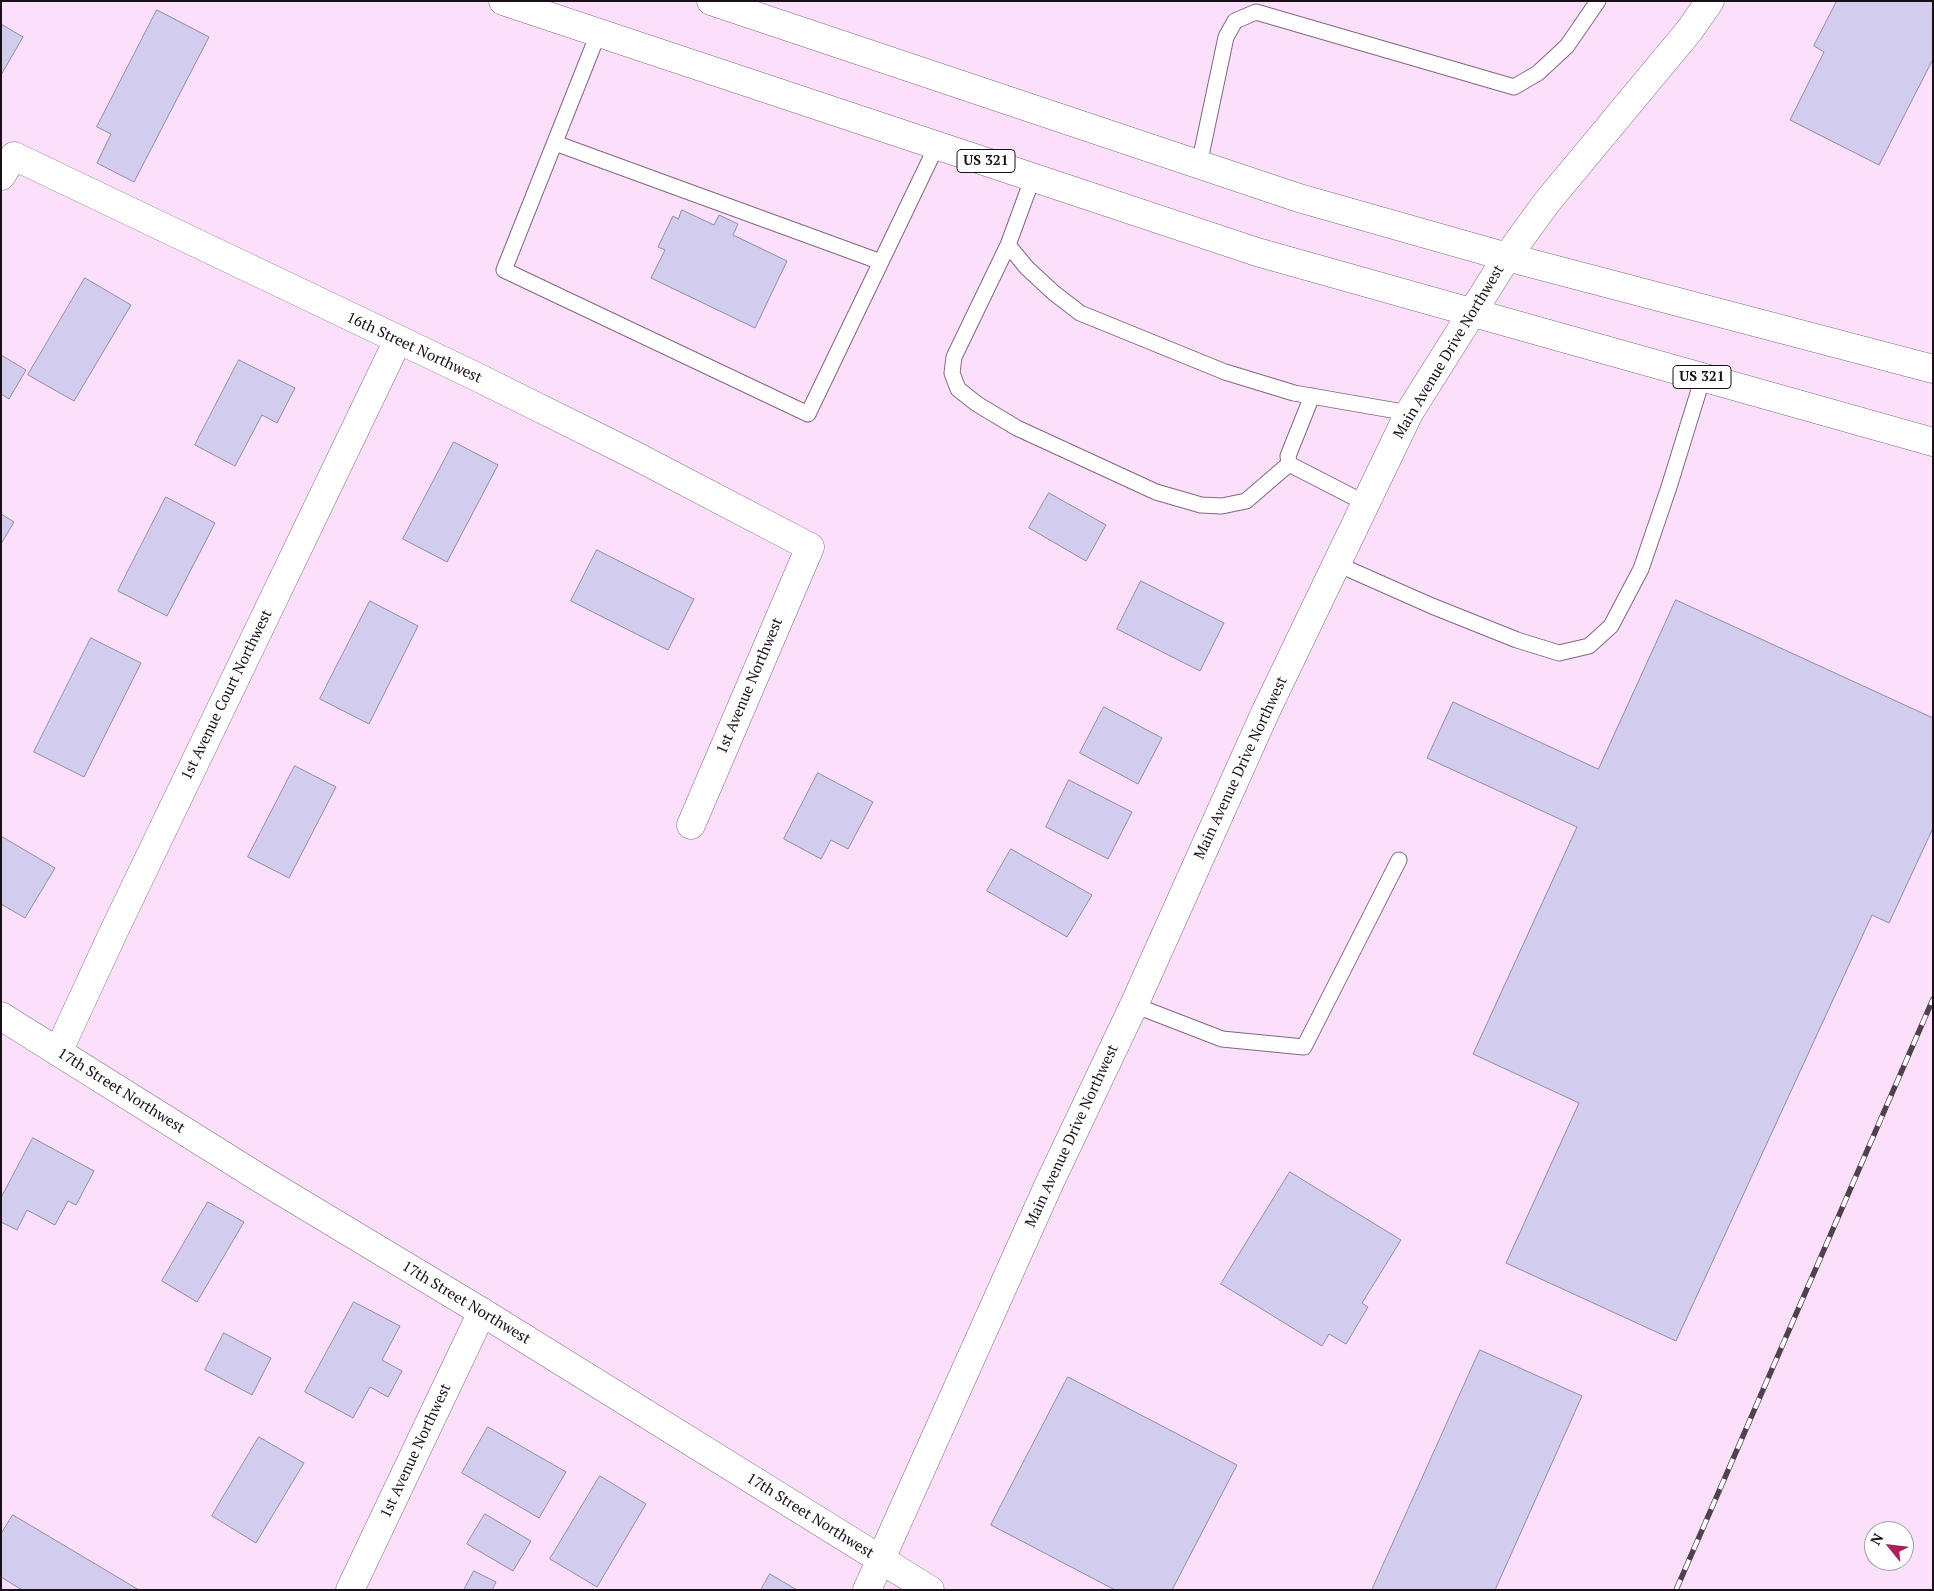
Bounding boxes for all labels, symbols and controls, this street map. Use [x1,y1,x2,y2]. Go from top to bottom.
road number: US 321 [957,150,1015,172]
street label: Main Avenue Drive Northwest [1390,262,1508,442]
street label: 16th Street Northwest [343,309,485,387]
road number: US 321 [1673,366,1731,388]
street label: 1st Avenue Court Northwest [178,607,276,783]
street label: 1st Avenue Northwest [713,615,787,757]
street label: Main Avenue Drive Northwest [1191,674,1291,862]
street label: Main Avenue Drive Northwest [1022,1042,1122,1230]
street label: 17th Street Northwest [54,1044,188,1138]
street label: 17th Street Northwest [398,1257,534,1349]
street label: 1st Avenue Northwest [377,1381,455,1521]
street label: 17th Street Northwest [743,1469,877,1563]
north arrow [1864,1521,1914,1571]
text: N [1865,1530,1887,1548]

